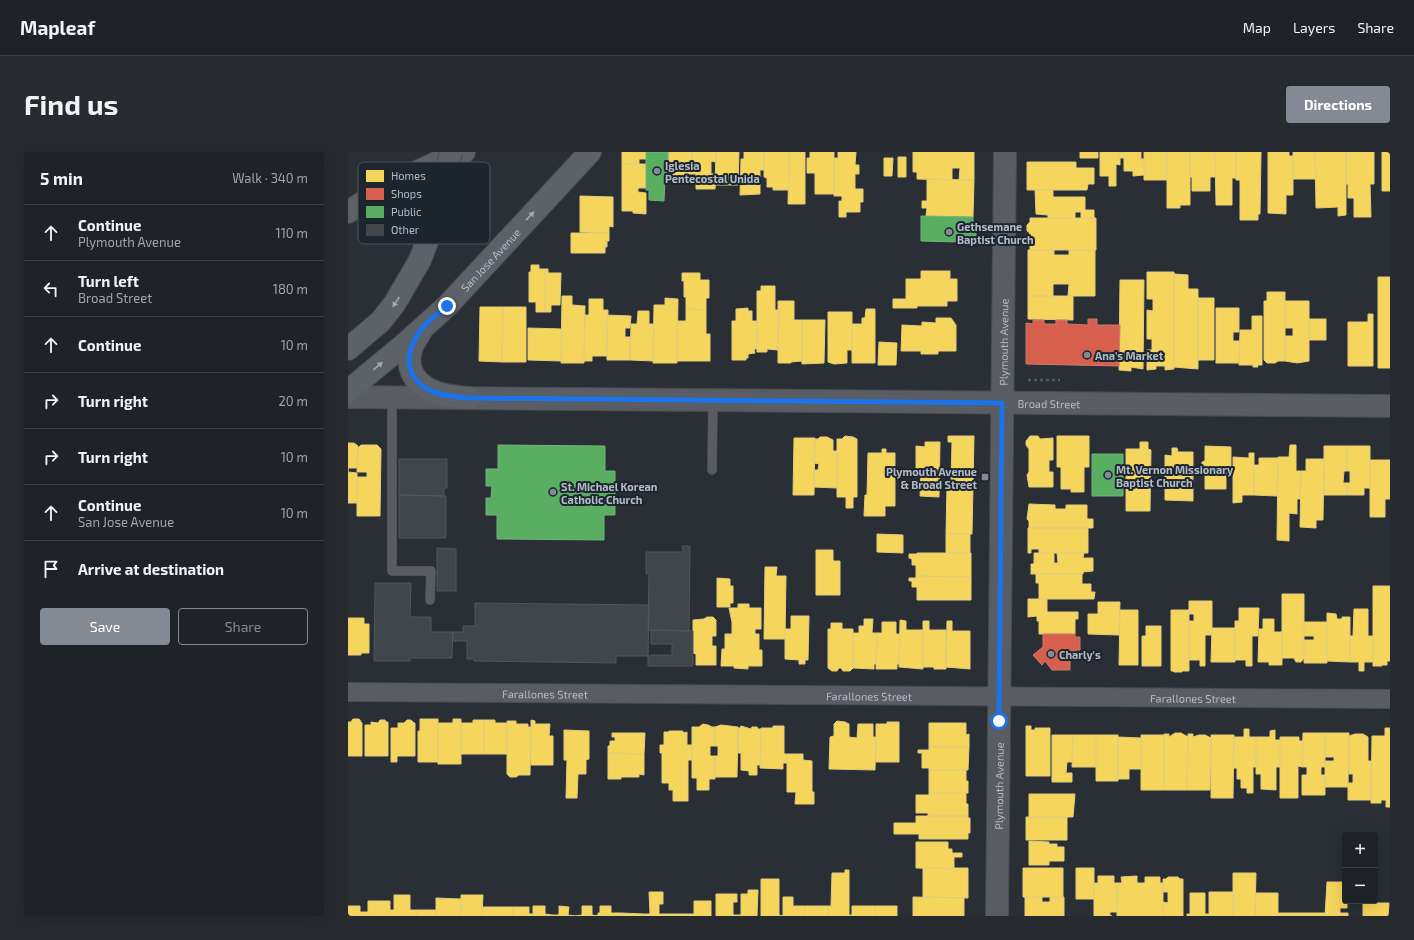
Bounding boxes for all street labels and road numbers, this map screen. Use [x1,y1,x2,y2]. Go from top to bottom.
street label: San Jose Avenue [458,225,523,294]
street label: Plymouth Avenue [996,298,1010,386]
street label: Broad Street [1018,396,1080,410]
street label: Farallones Street [502,687,588,700]
street label: Farallones Street [826,689,912,702]
street label: Farallones Street [1150,691,1236,704]
street label: Plymouth Avenue [991,742,1005,830]

